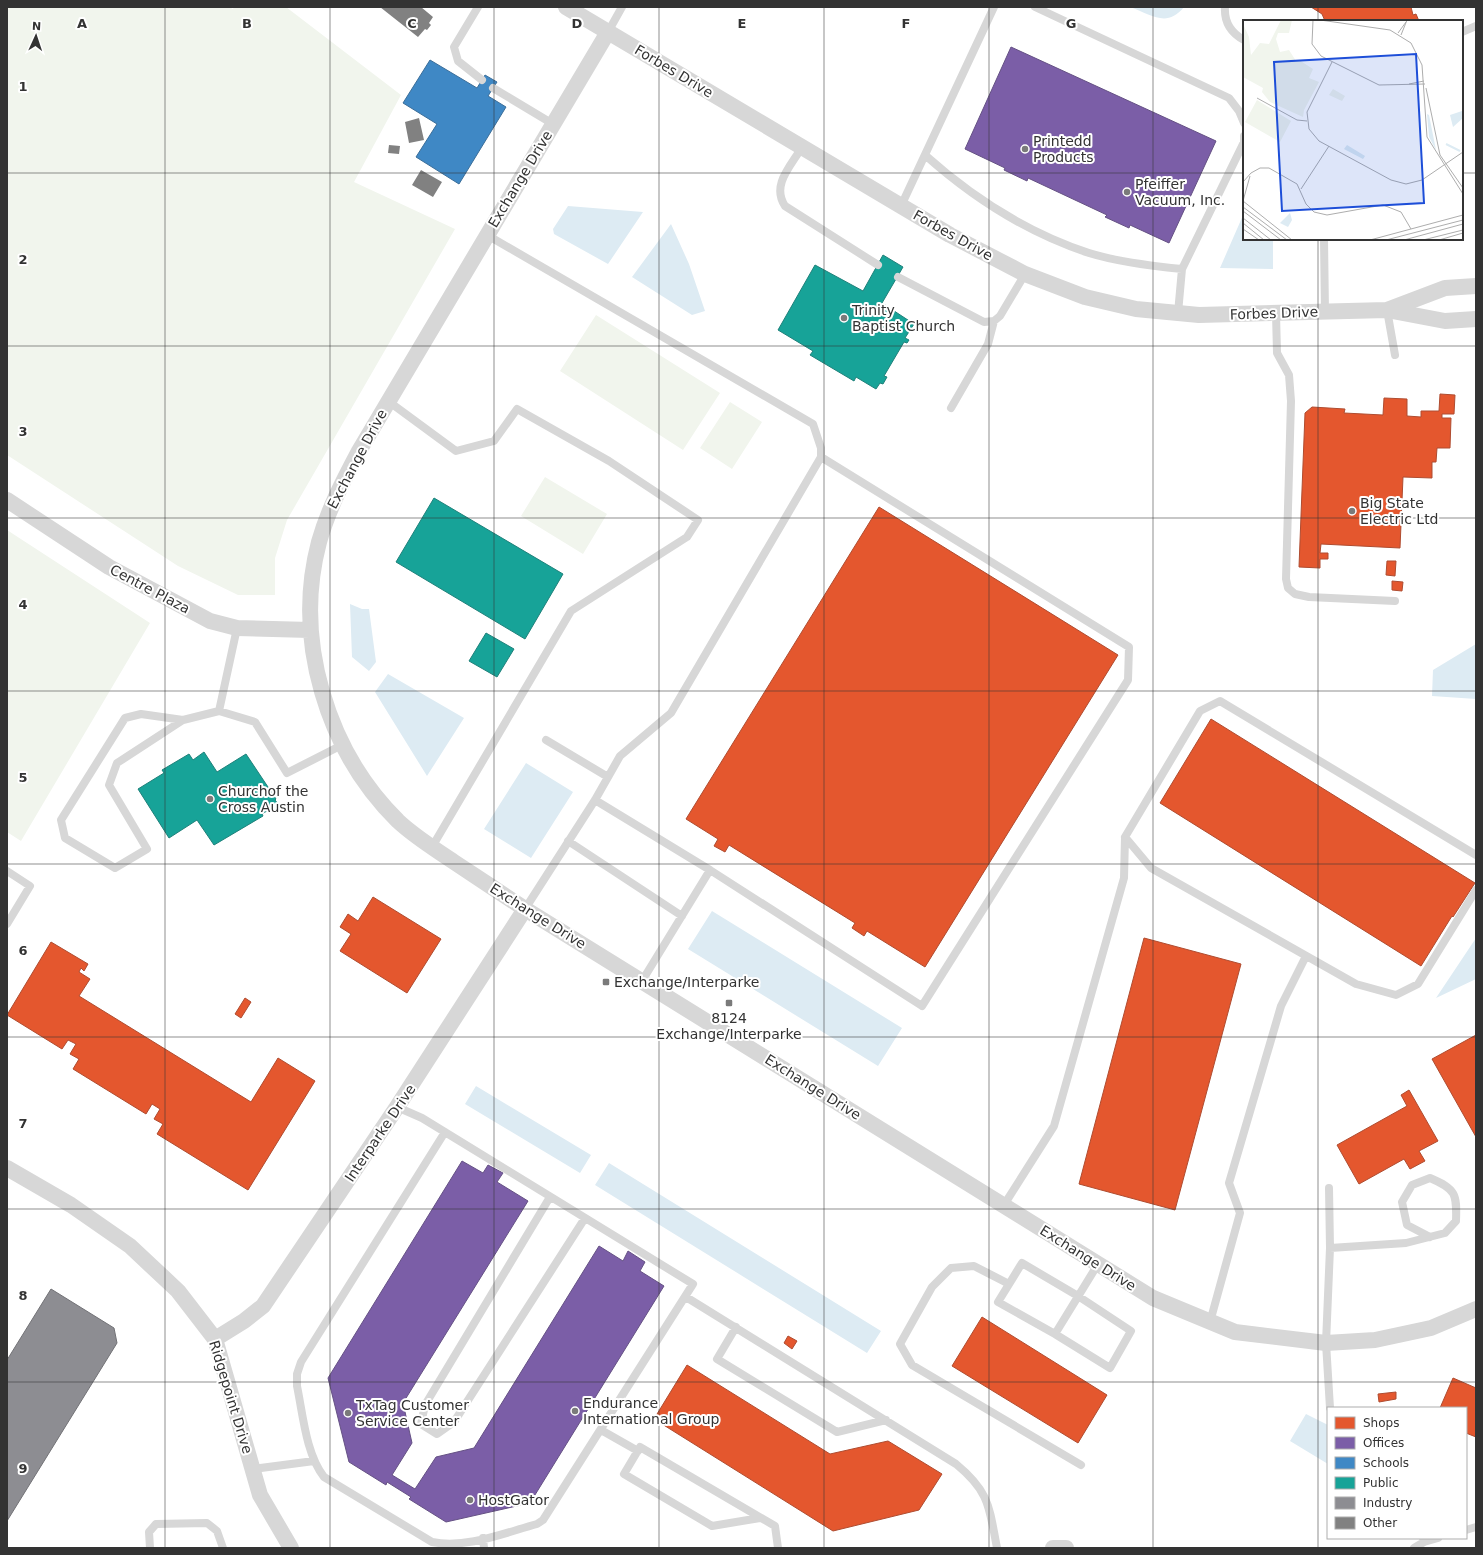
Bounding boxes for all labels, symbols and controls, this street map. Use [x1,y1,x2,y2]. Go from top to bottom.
north arrow [16,16,56,56]
text: A [77,16,87,31]
text: B [242,16,252,31]
text: C [407,16,417,31]
text: D [572,16,583,31]
text: E [738,16,746,31]
text: F [902,16,910,31]
text: G [1066,16,1076,31]
text: N [32,20,41,33]
inset map [1243,20,1463,240]
street label: Forbes Drive [632,41,716,101]
text: 1 [18,79,28,94]
street label: Exchange Drive [485,128,555,230]
place label: Printedd Products [1033,133,1093,165]
marker: Printedd Products [1020,144,1030,154]
place label: Pfeiffer Vacuum, Inc. [1135,176,1225,208]
marker: Pfeiffer Vacuum, Inc. [1122,187,1132,197]
street label: Forbes Drive [910,207,996,263]
text: 2 [18,252,28,267]
place label: Trinity Baptist Church [851,302,955,334]
street label: Forbes Drive [1230,303,1318,323]
marker: Trinity Baptist Church [839,313,849,323]
street label: Exchange Drive [324,407,390,511]
text: 3 [18,424,28,439]
place label: Big State Electric Ltd [1360,495,1439,527]
marker: Big State Electric Ltd [1347,506,1357,516]
street label: Centre Plaza [107,561,193,617]
text: 4 [18,597,28,612]
text: 5 [18,770,28,785]
place label: Churchof the Cross Austin [218,783,308,815]
marker: Churchof the Cross Austin [205,794,215,804]
street label: Exchange Drive [487,880,589,952]
text: 6 [18,943,28,958]
place label: Exchange/Interparke [614,974,759,990]
marker: Exchange/Interparke [601,977,611,987]
marker: 8124 Exchange/Interparke [724,998,734,1008]
place label: 8124 Exchange/Interparke [656,1010,802,1042]
street label: Exchange Drive [762,1051,864,1123]
street label: Interparke Drive [341,1081,419,1185]
text: 7 [18,1116,28,1131]
street label: Exchange Drive [1037,1222,1139,1294]
text: 8 [18,1288,28,1303]
street label: Ridgepoint Drive [206,1338,256,1456]
place label: Endurance International Group [583,1395,720,1427]
place label: TxTag Customer Service Center [355,1397,469,1429]
marker: Endurance International Group [570,1406,580,1416]
legend [1327,1407,1467,1539]
marker: TxTag Customer Service Center [343,1408,353,1418]
text: Shops [1363,1416,1399,1430]
text: Offices [1363,1436,1404,1450]
text: Schools [1363,1456,1409,1470]
text: 9 [18,1461,28,1476]
text: Public [1363,1476,1399,1490]
place label: HostGator [478,1492,549,1508]
marker: HostGator [465,1495,475,1505]
text: Industry [1363,1496,1412,1510]
text: Other [1363,1516,1397,1530]

